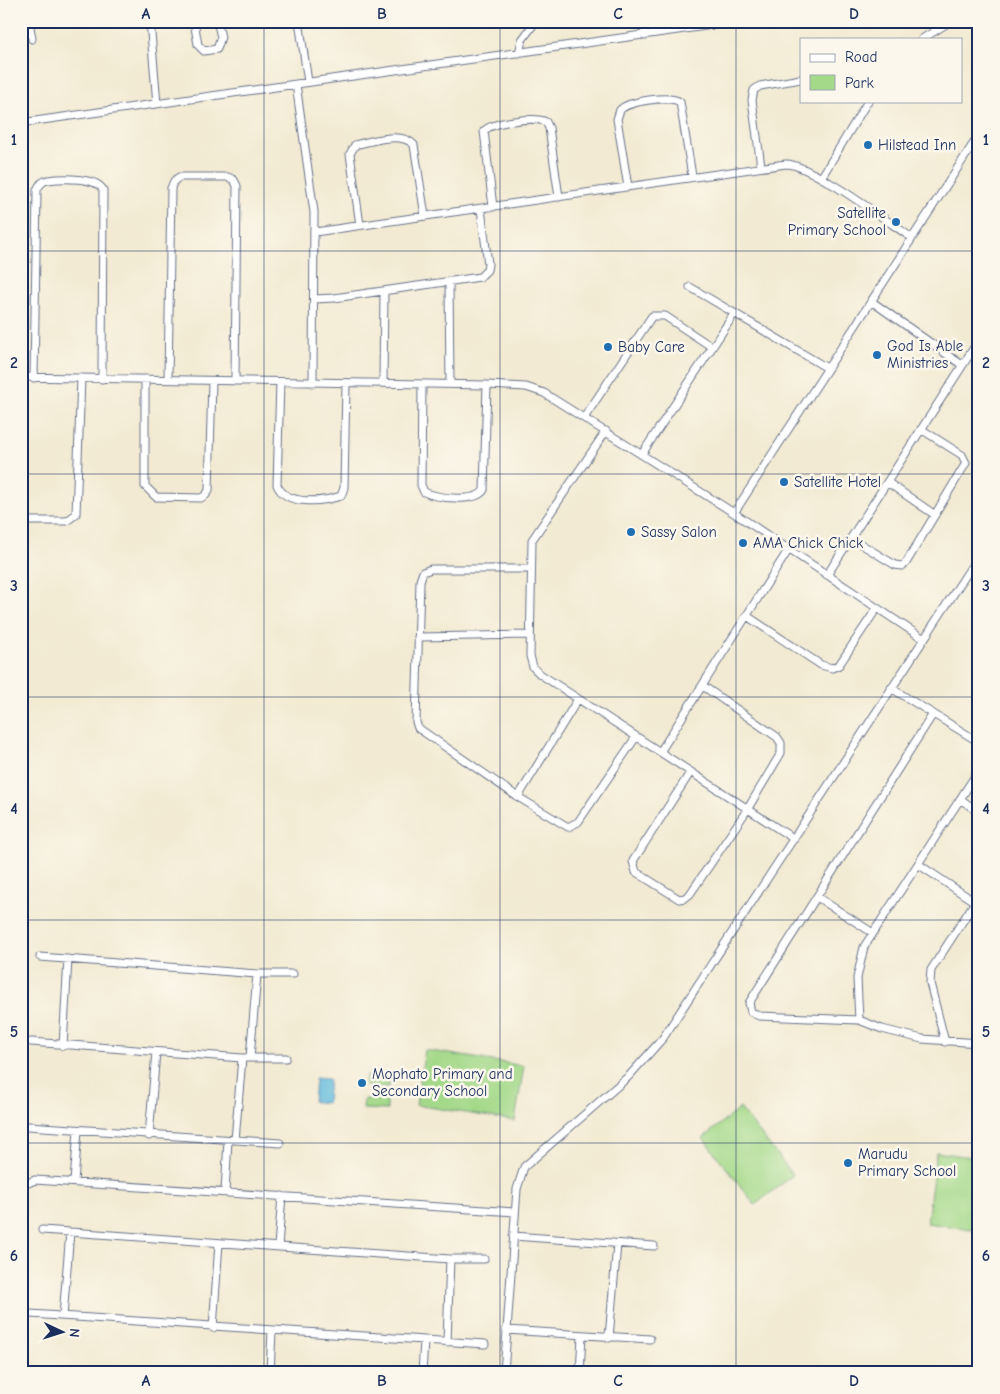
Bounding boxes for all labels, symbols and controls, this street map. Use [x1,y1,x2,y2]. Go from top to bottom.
text: A [142,5,151,23]
text: B [377,5,387,23]
text: C [613,5,623,23]
text: D [849,5,859,23]
legend [800,38,962,102]
text: Road [845,48,877,66]
text: Park [845,74,874,92]
text: 1 [11,131,17,149]
text: 1 [983,131,989,149]
place label: Hilstead Inn [878,136,956,154]
marker: Hilstead Inn [862,139,874,151]
place label: Satellite Primary School [788,204,886,239]
marker: Satellite Primary School [890,216,902,228]
place label: God Is Able Ministries [887,337,964,372]
place label: Baby Care [618,338,685,356]
marker: Baby Care [602,341,614,353]
marker: God Is Able Ministries [871,349,883,361]
text: 2 [10,354,18,372]
text: 2 [982,354,990,372]
place label: Satellite Hotel [794,473,881,491]
marker: Satellite Hotel [778,476,790,488]
place label: Sassy Salon [641,523,717,541]
marker: Sassy Salon [625,526,637,538]
place label: AMA Chick Chick [753,534,864,552]
marker: AMA Chick Chick [737,537,749,549]
text: 3 [10,577,18,595]
text: 3 [982,577,990,595]
text: 4 [10,800,18,818]
text: 4 [982,800,990,818]
text: 5 [10,1023,18,1041]
text: 5 [982,1023,990,1041]
place label: Mophato Primary and Secondary School [372,1065,513,1100]
marker: Mophato Primary and Secondary School [356,1077,368,1089]
place label: Marudu Primary School [858,1145,956,1180]
marker: Marudu Primary School [842,1157,854,1169]
text: 6 [10,1247,18,1265]
text: 6 [982,1247,990,1265]
north arrow [38,1306,88,1356]
text: N [66,1328,83,1338]
text: A [142,1372,151,1390]
text: B [377,1372,387,1390]
text: C [613,1372,623,1390]
text: D [849,1372,859,1390]

